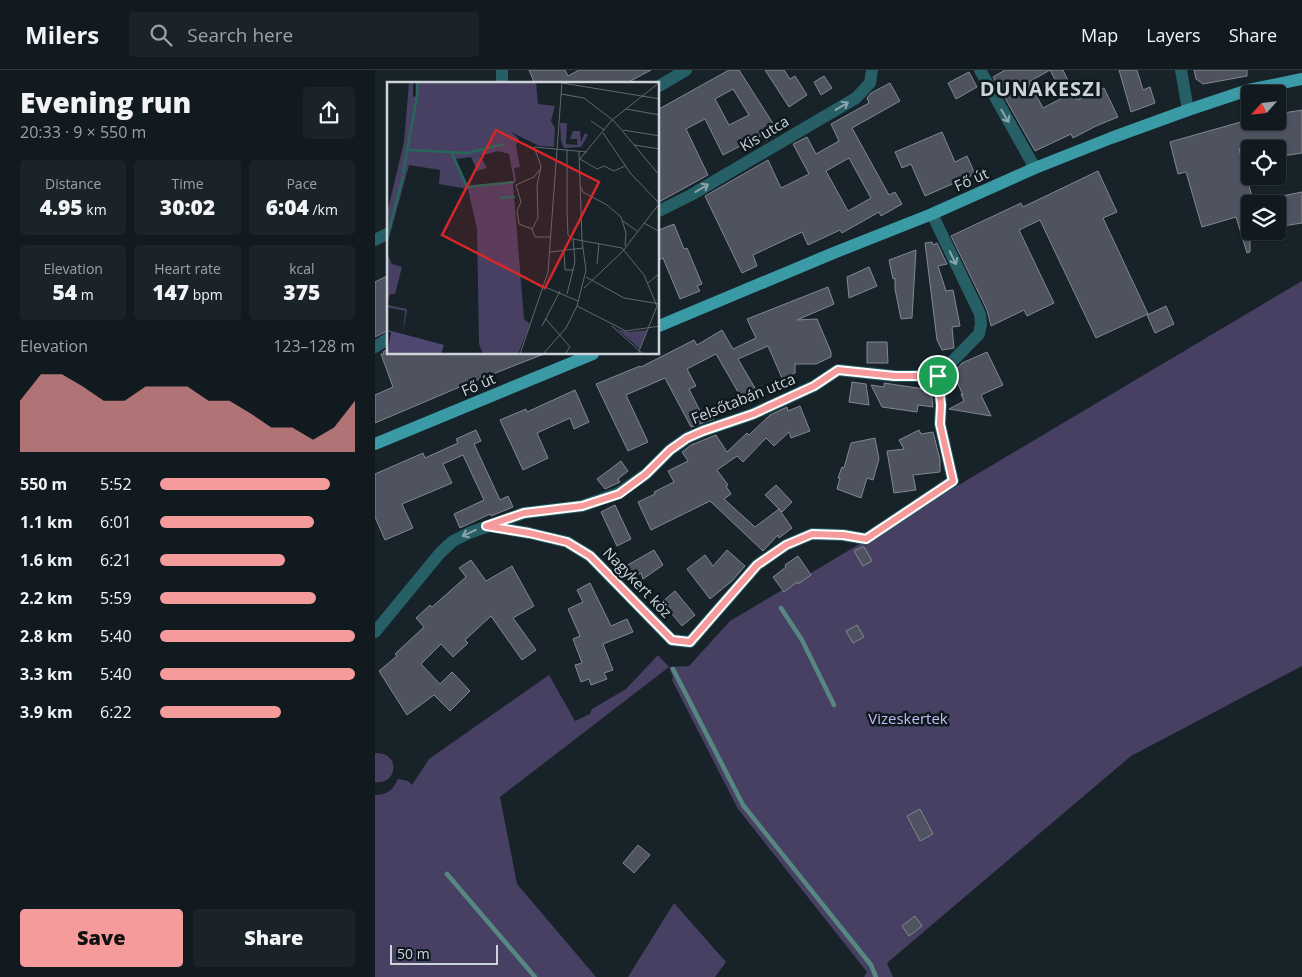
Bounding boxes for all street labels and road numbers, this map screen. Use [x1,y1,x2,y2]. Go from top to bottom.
street label: Kis utca [736,110,792,156]
street label: Fő út [951,163,991,195]
street label: Fő út [458,368,498,400]
street label: Felsőtabán utca [688,368,798,428]
street label: Nagykert köz [599,542,677,622]

